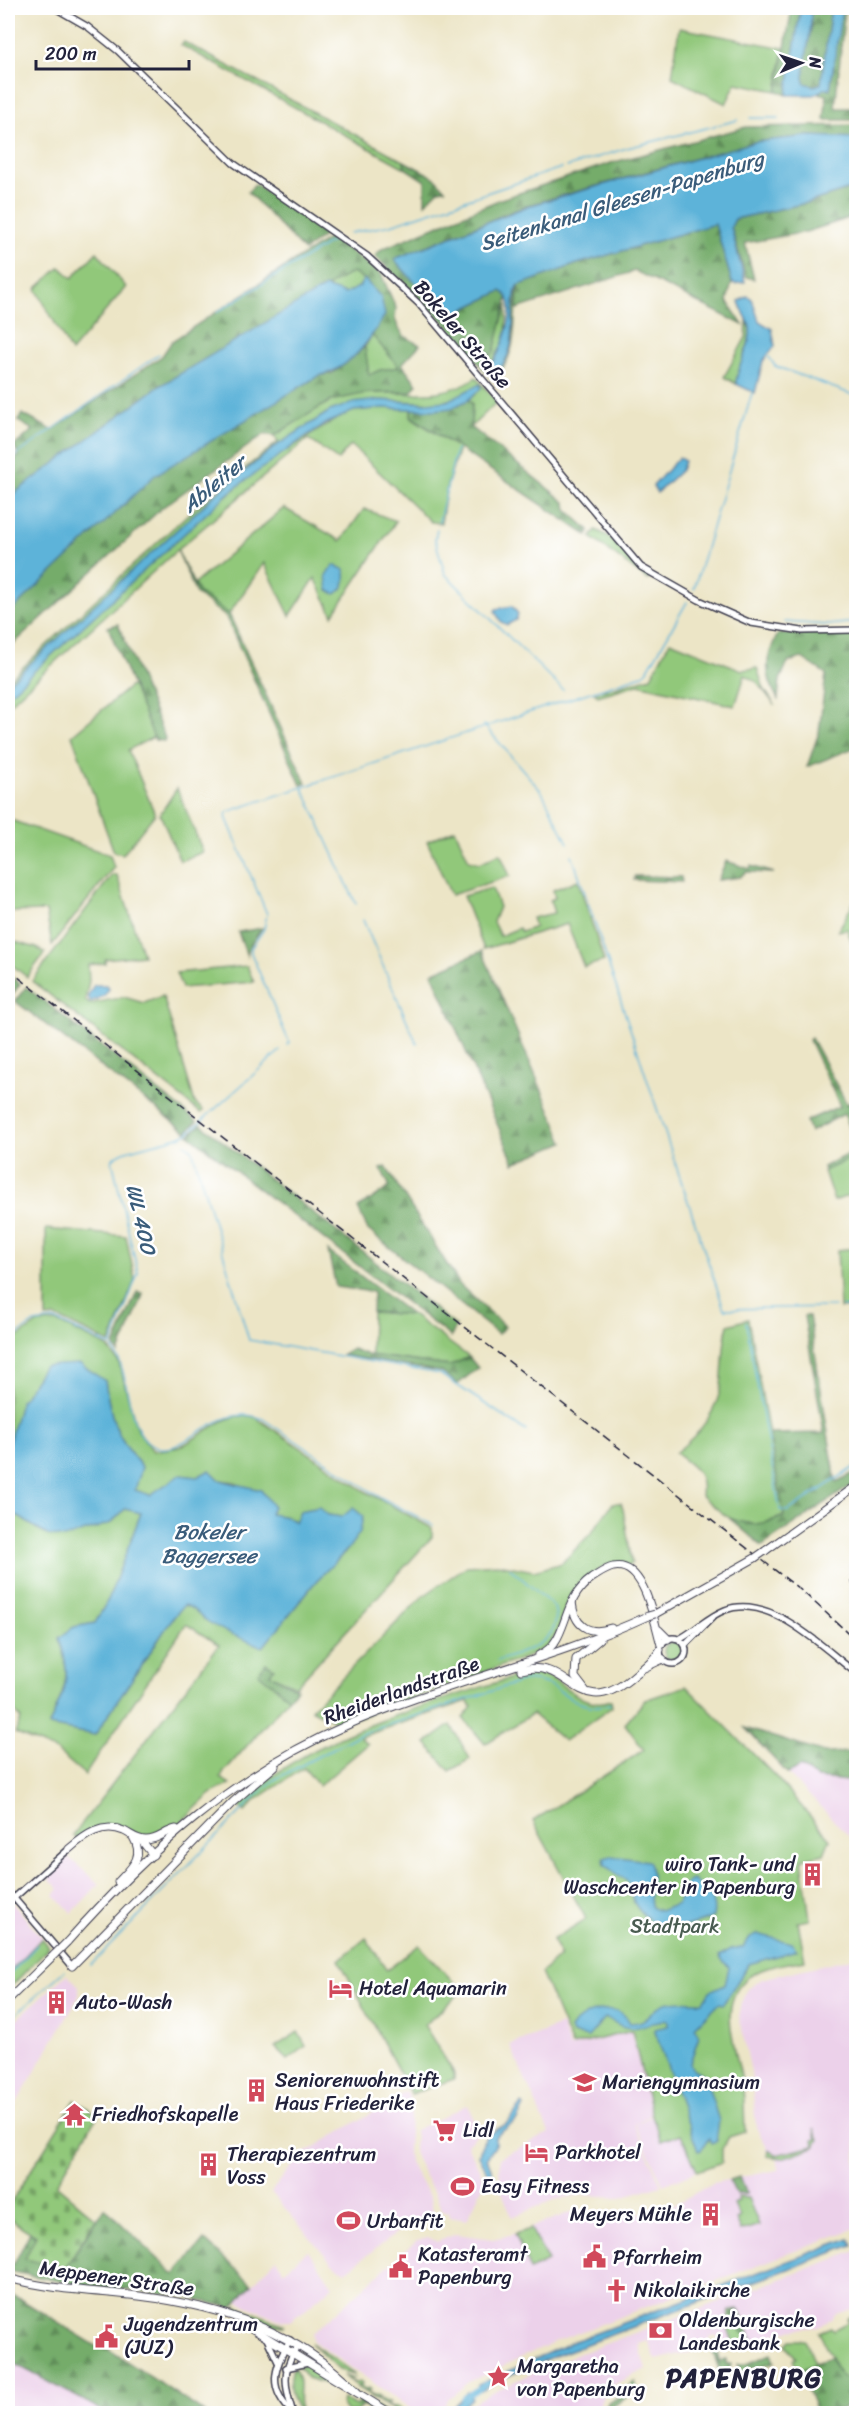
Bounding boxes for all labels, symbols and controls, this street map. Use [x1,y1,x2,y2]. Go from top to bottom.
scale bar [36,33,189,71]
north arrow [771,33,831,93]
text: 200 m [45,38,97,70]
text: N [801,55,830,69]
water label: Seitenkanal Gleesen-Papenburg [475,139,771,262]
street label: Bokeler Straße [405,272,520,397]
water label: Ableiter [172,442,258,523]
water label: WL 400 [114,1180,168,1261]
water label: Bokeler Baggersee [162,1513,259,1575]
street label: Rheiderlandstraße [318,1646,484,1735]
place label: wiro Tank- und Waschcenter in Papenburg [563,1847,796,1905]
building icon: wiro Tank- und Waschcenter in Papenburg [800,1862,826,1888]
park label: Stadtpark [630,1909,720,1944]
place label: Hotel Aquamarin [359,1971,507,2006]
hotel icon: Hotel Aquamarin [328,1975,354,2001]
place label: Auto-Wash [74,1985,172,2020]
building icon: Auto-Wash [44,1989,70,2015]
place label: Seniorenwohnstift Haus Friederike [275,2063,439,2121]
place label: Mariengymnasium [602,2065,760,2100]
school or university icon: Mariengymnasium [571,2069,597,2095]
building icon: Seniorenwohnstift Haus Friederike [244,2078,270,2104]
place label: Friedhofskapelle [92,2097,239,2132]
temple icon: Friedhofskapelle [61,2101,87,2127]
place label: Lidl [463,2113,495,2148]
supermarket icon: Lidl [432,2117,458,2143]
place label: Parkhotel [555,2135,642,2170]
place label: Therapiezentrum Voss [227,2137,376,2195]
hotel icon: Parkhotel [524,2139,550,2165]
building icon: Therapiezentrum Voss [196,2152,222,2178]
place label: Easy Fitness [481,2169,590,2204]
sports icon: Easy Fitness [450,2173,476,2199]
place label: Meyers Mühle [570,2197,692,2232]
building icon: Meyers Mühle [697,2201,723,2227]
place label: Urbanfit [367,2204,444,2239]
sports icon: Urbanfit [336,2208,362,2234]
place label: Katasteramt Papenburg [418,2237,528,2295]
place label: Pfarrheim [613,2240,702,2275]
public building icon: Pfarrheim [582,2244,608,2270]
street label: Meppener Straße [37,2250,196,2307]
public building icon: Katasteramt Papenburg [387,2253,413,2279]
place label: Nikolaikirche [634,2273,750,2308]
church icon: Nikolaikirche [603,2277,629,2303]
place label: Oldenburgische Landesbank [679,2303,815,2361]
place label: Jugendzentrum (JUZ) [123,2307,258,2365]
bank icon: Oldenburgische Landesbank [648,2318,674,2344]
public building icon: Jugendzentrum (JUZ) [93,2323,119,2349]
place label: Margaretha von Papenburg [517,2349,645,2407]
district label: PAPENBURG [666,2355,822,2401]
place icon: Margaretha von Papenburg [486,2364,512,2390]

